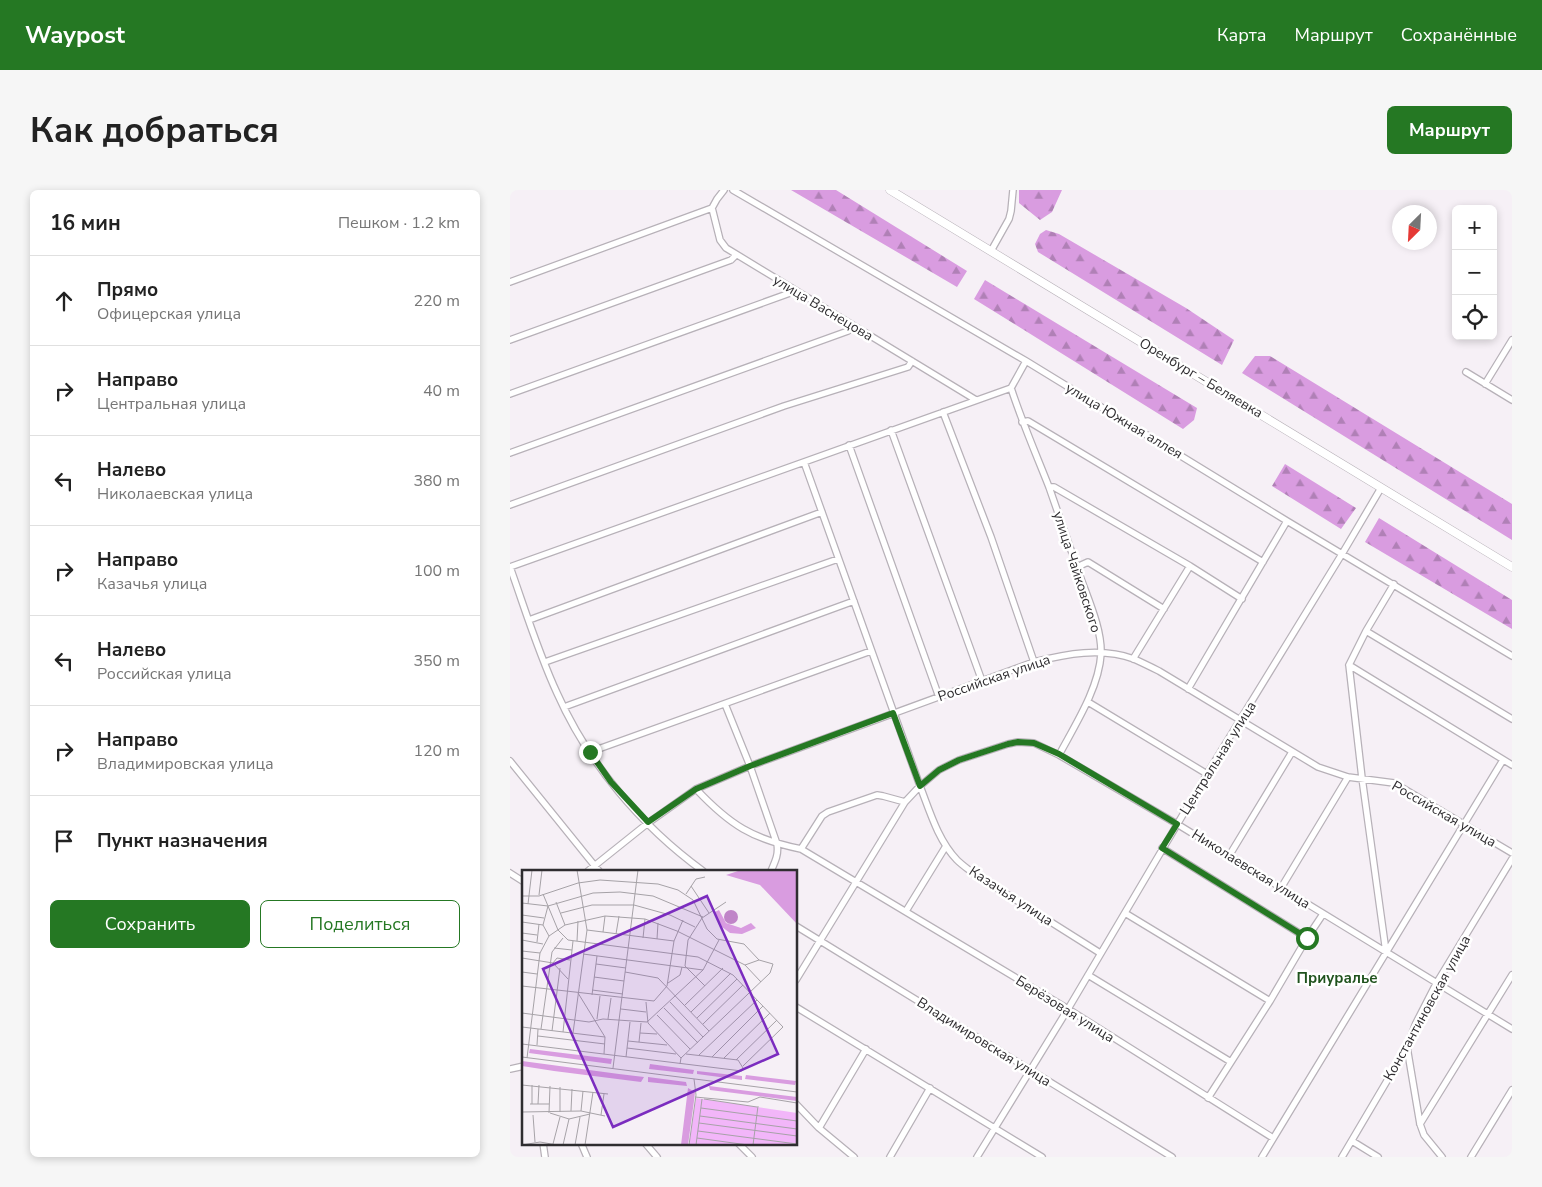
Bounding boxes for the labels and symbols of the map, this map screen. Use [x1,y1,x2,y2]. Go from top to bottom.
north arrow [1392,205,1437,250]
street label: улица Васнецова [769,271,877,345]
street label: Оренбург – Беляевка [1136,334,1266,422]
street label: улица Южная аллея [1062,378,1186,464]
street label: улица Чайковского [1048,509,1106,635]
street label: Российская улица [935,650,1053,706]
street label: Центральная улица [1175,698,1261,818]
route end [579,741,602,764]
street label: Российская улица [1388,776,1500,852]
street label: Николаевская улица [1188,825,1314,913]
street label: Казачья улица [965,862,1057,930]
inset map [522,870,798,1144]
route start [1296,927,1319,950]
street label: Константиновская улица [1379,932,1475,1084]
district label: Приуралье [1296,968,1378,988]
street label: Берёзовая улица [1012,971,1118,1047]
street label: Владимировская улица [913,993,1055,1091]

